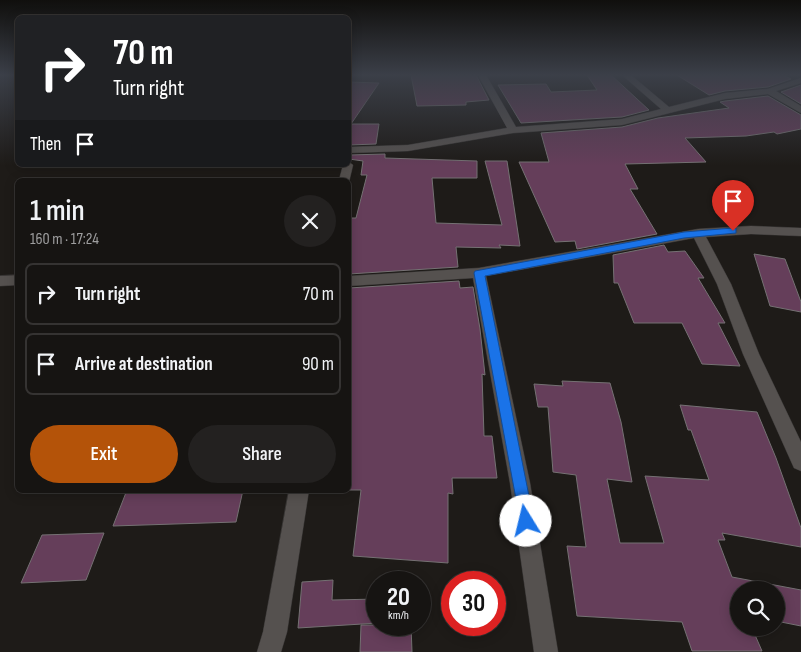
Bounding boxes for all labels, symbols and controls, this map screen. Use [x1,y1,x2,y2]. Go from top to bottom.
text: 70 m [113,32,173,75]
icon: right [30,35,95,100]
text: Turn right [113,75,184,102]
icon: arrive [71,130,99,158]
text: Then [30,133,61,156]
pin [712,180,754,231]
icon: arrive [719,187,747,215]
text: 1 min [30,193,85,229]
button: close [284,195,336,247]
text: 160 m · 17:24 [30,230,99,249]
icon: right [32,280,60,308]
text: Turn right [75,283,140,306]
text: 70 m [303,283,334,306]
icon: arrive [32,350,60,378]
text: Arrive at destination [75,353,213,376]
text: 90 m [302,353,334,376]
button: Exit [30,425,178,483]
button: Share [188,425,336,483]
position arrow [499,494,551,546]
speed limit sign: 30 [441,571,506,636]
map controls [730,581,785,636]
button: search [730,581,785,636]
text: 20 [387,582,410,613]
text: km/h [388,608,409,623]

